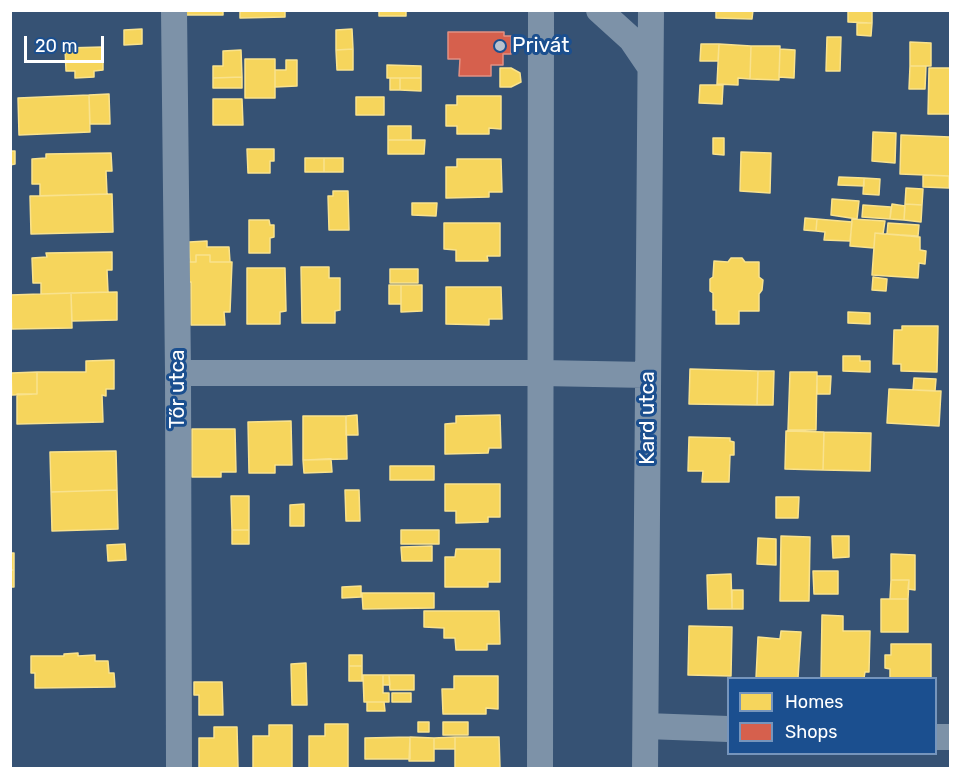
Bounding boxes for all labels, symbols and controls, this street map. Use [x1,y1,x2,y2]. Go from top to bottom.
scale bar [27,24,106,62]
place label: Privát [512,33,569,59]
text: 20 m [35,35,77,57]
marker: Privát [493,39,507,53]
street label: Tőr utca [165,349,191,429]
street label: Kard utca [635,371,661,465]
legend [727,677,937,755]
text: Homes [785,691,843,713]
text: Shops [785,721,837,743]

